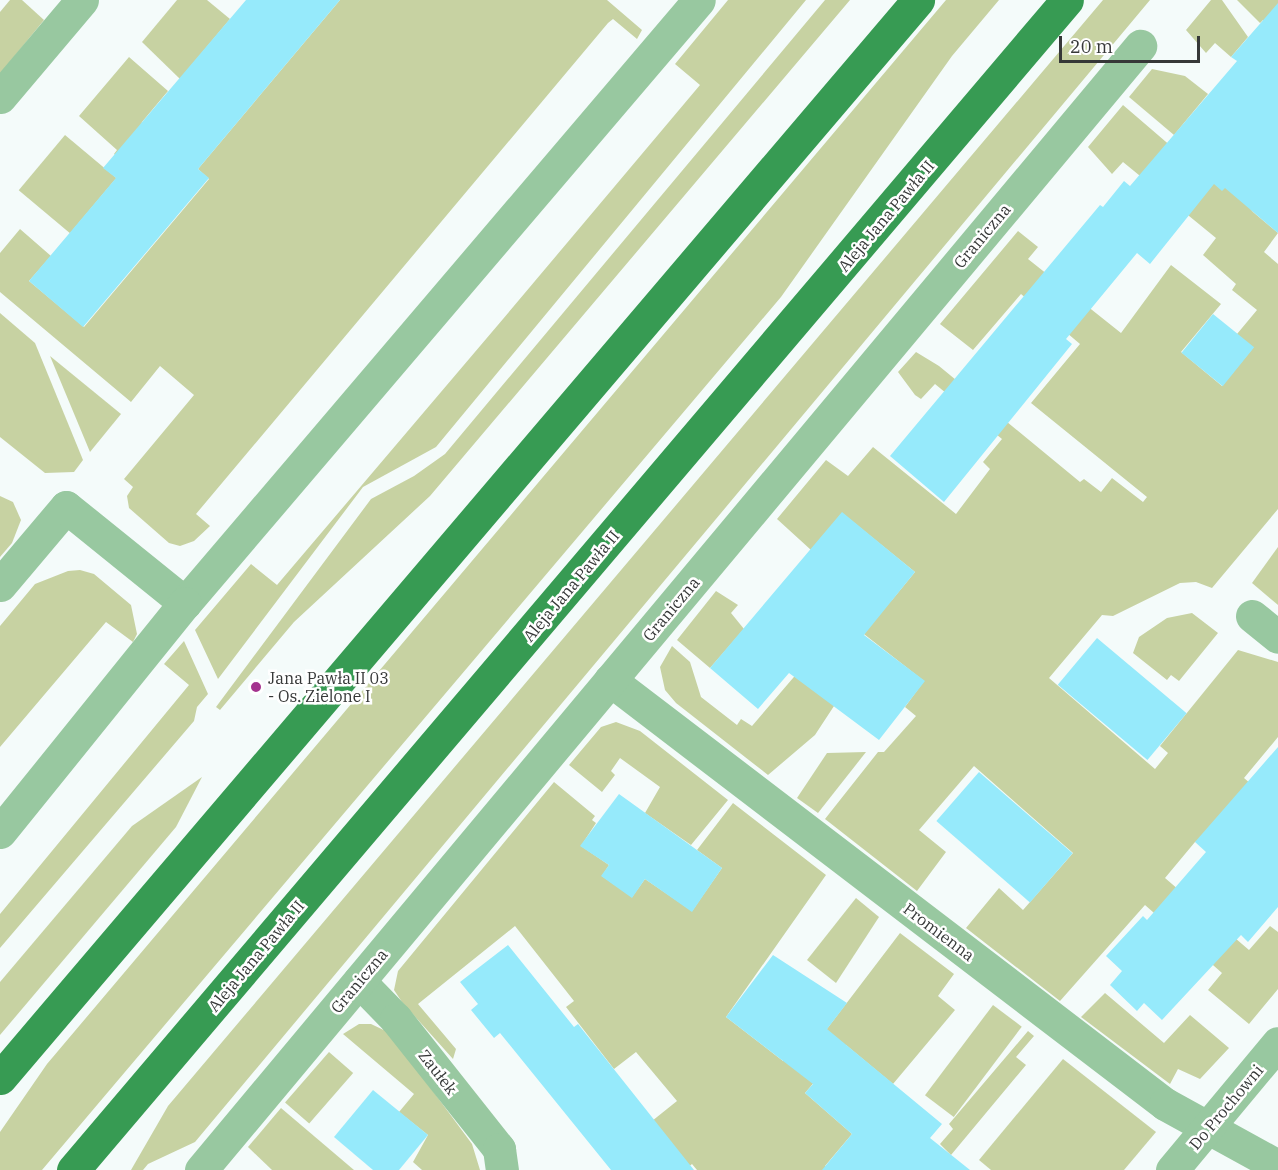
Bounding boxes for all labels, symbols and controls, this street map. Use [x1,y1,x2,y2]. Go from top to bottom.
scale bar [1062,24,1203,62]
text: 20 m [1070,35,1113,58]
street label: Aleja Jana Pawła II [834,156,938,276]
street label: Graniczna [950,200,1014,272]
street label: Aleja Jana Pawła II [519,526,623,646]
street label: Graniczna [639,573,703,645]
place label: Jana Pawła II 03 - Os. Zielone I [268,668,389,706]
marker: Jana Pawła II 03 - Os. Zielone I [249,680,263,694]
street label: Aleja Jana Pawła II [204,896,308,1016]
street label: Promienna [900,899,978,965]
street label: Graniczna [327,945,391,1017]
street label: Zaułek [415,1046,461,1098]
street label: Do Prochowni [1185,1061,1267,1153]

